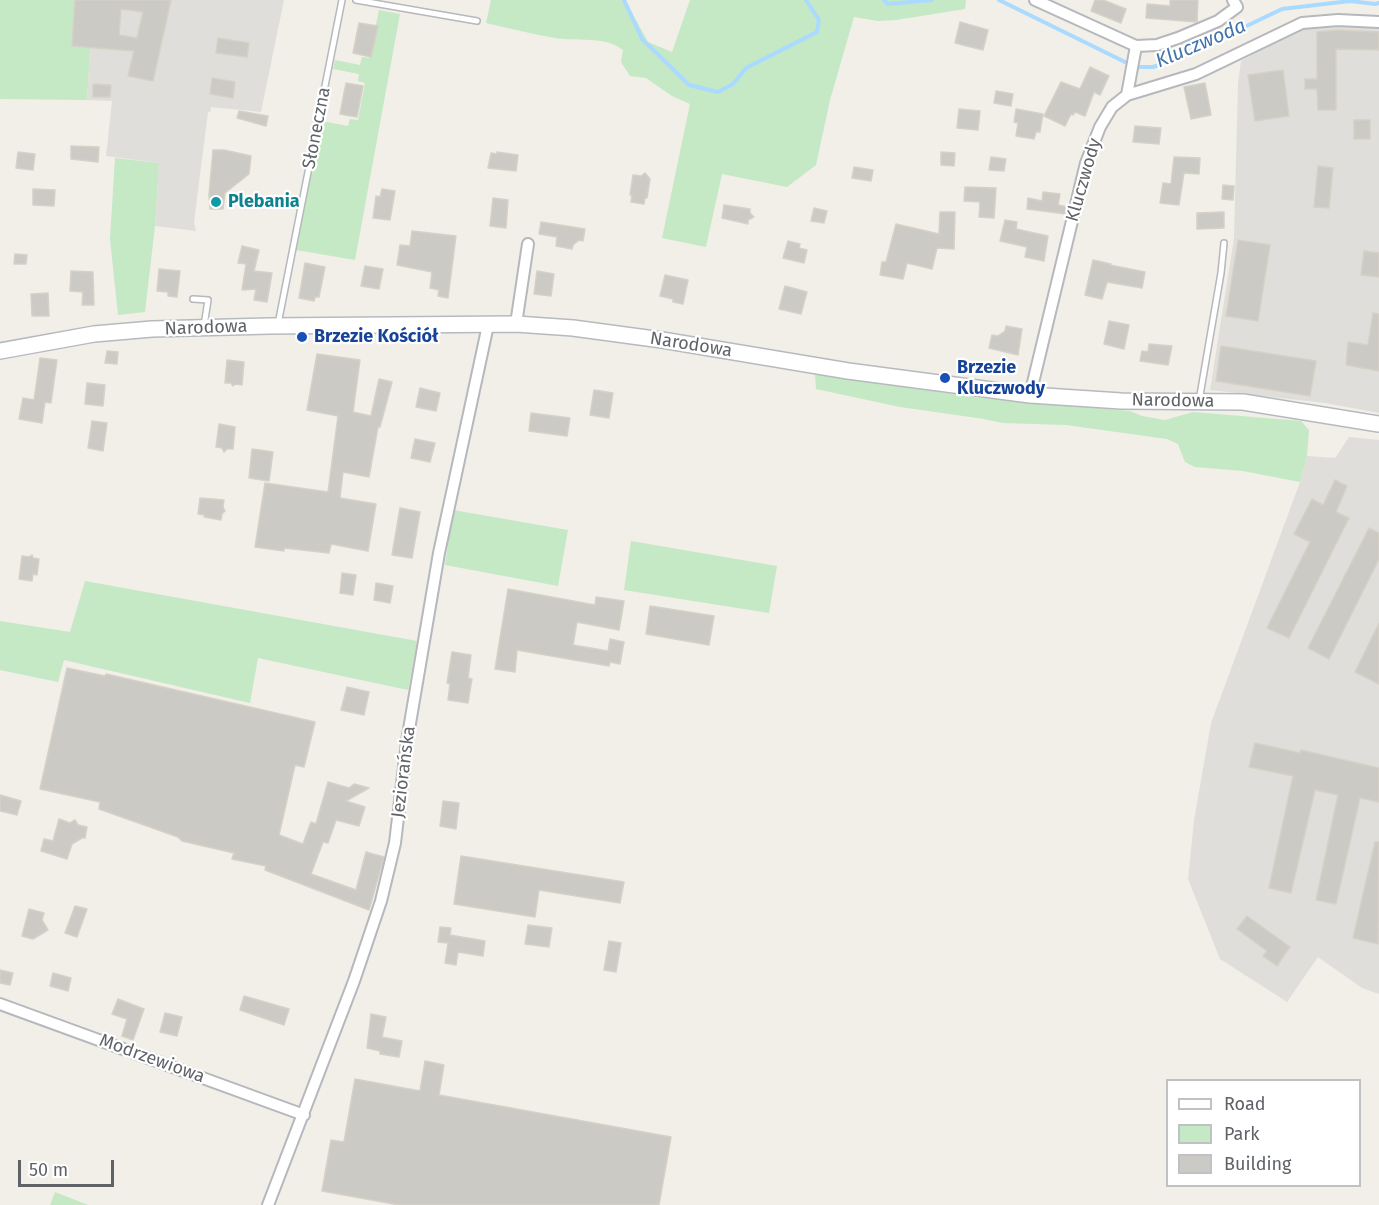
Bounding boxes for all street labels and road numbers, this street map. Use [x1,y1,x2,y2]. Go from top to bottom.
street label: Słoneczna [298,85,336,171]
street label: Kluczwody [1062,136,1106,224]
street label: Narodowa [164,316,248,340]
street label: Narodowa [648,328,734,362]
street label: Narodowa [1131,389,1215,413]
street label: Jeziorańska [388,725,420,819]
street label: Modrzewiowa [96,1030,208,1088]

